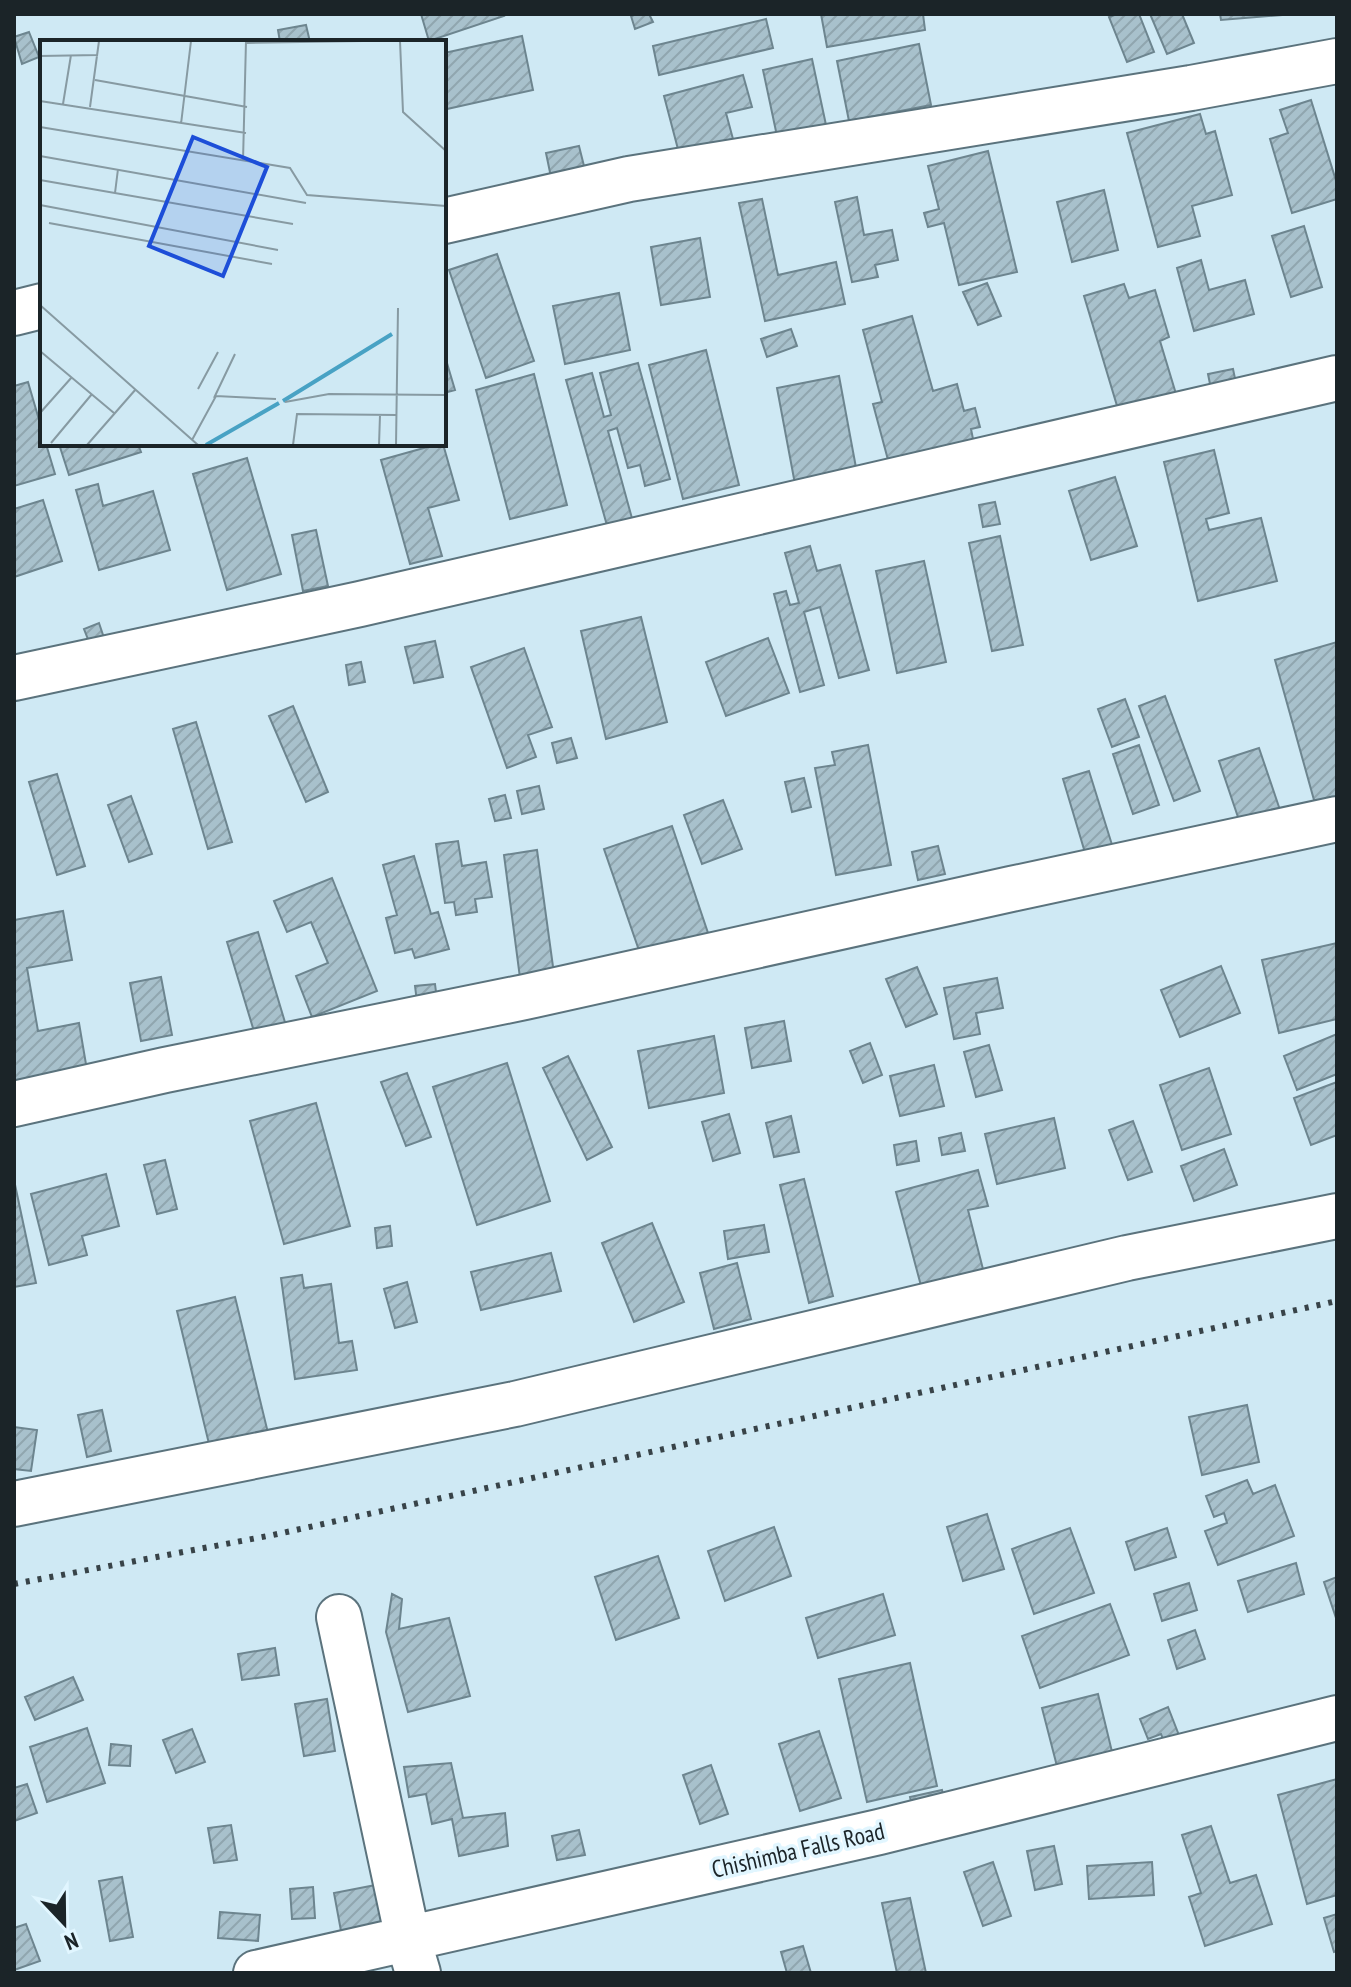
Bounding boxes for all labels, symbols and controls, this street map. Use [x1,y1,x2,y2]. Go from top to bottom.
inset map [40,40,446,446]
street label: Chishimba Falls Road [709,1815,887,1885]
north arrow [24,1883,104,1963]
text: N [61,1926,82,1957]

